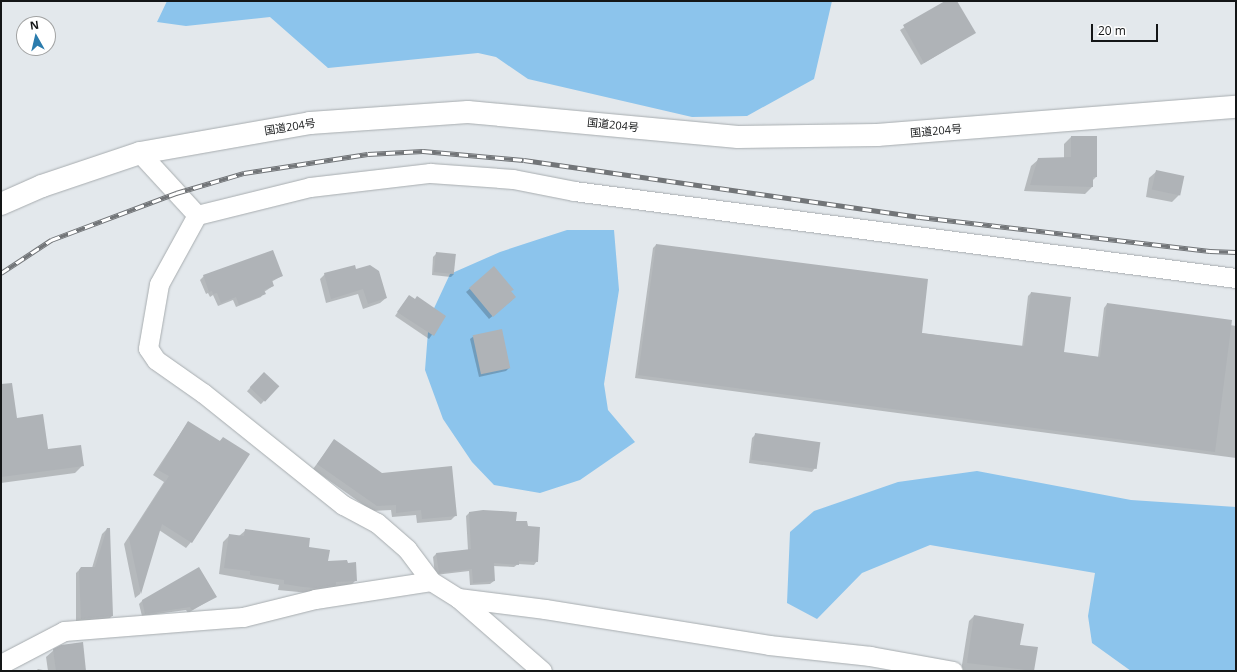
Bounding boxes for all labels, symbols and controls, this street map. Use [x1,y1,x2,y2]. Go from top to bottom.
north arrow [16,16,56,56]
scale bar [1093,16,1160,42]
text: N [29,17,40,33]
text: 20 m [1098,22,1126,39]
street label: 国道204号 [263,116,317,138]
street label: 国道204号 [587,116,639,134]
street label: 国道204号 [910,122,962,140]

